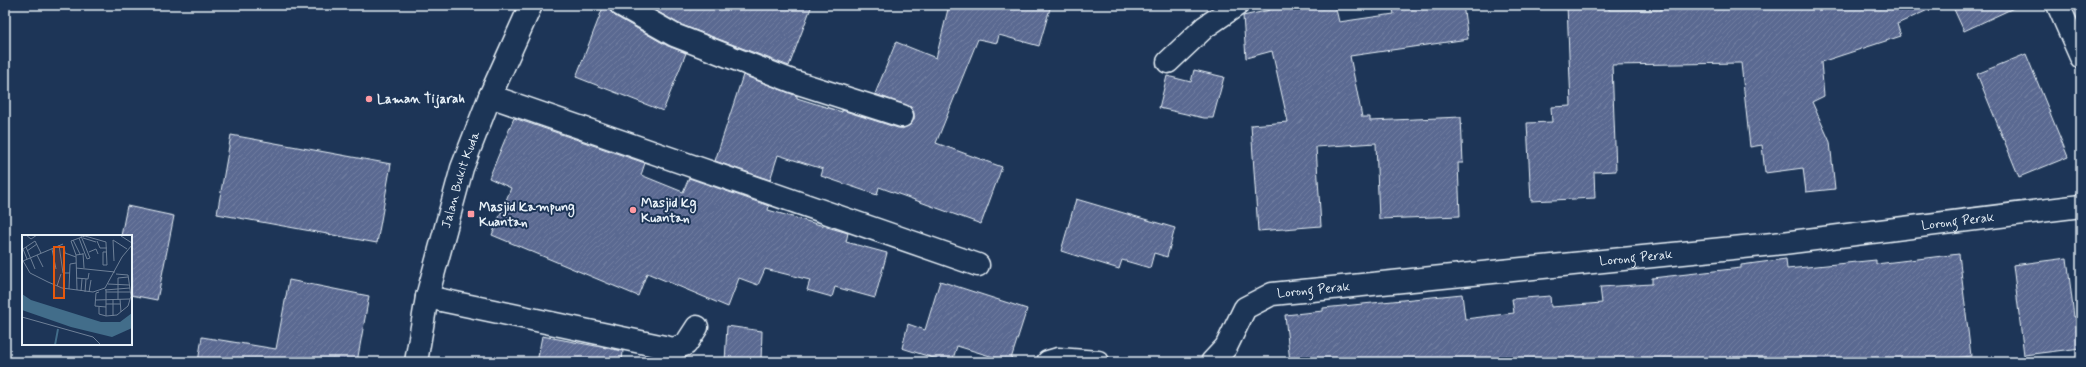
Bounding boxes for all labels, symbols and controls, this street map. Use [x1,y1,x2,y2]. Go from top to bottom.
place label: Laman Tijarah [377,91,465,109]
marker: Laman Tijarah [364,94,374,104]
street label: Jalan Bukit Kuda [438,129,484,230]
place label: Masjid Kg Kuantan [641,195,697,227]
place label: Masjid Kampung Kuantan [479,199,575,231]
marker: Masjid Kg Kuantan [628,205,638,215]
street label: Lorong Perak [1920,208,1996,234]
marker: Masjid Kampung Kuantan [466,209,476,219]
inset map [22,235,132,345]
street label: Lorong Perak [1599,246,1674,270]
street label: Lorong Perak [1276,278,1351,302]

